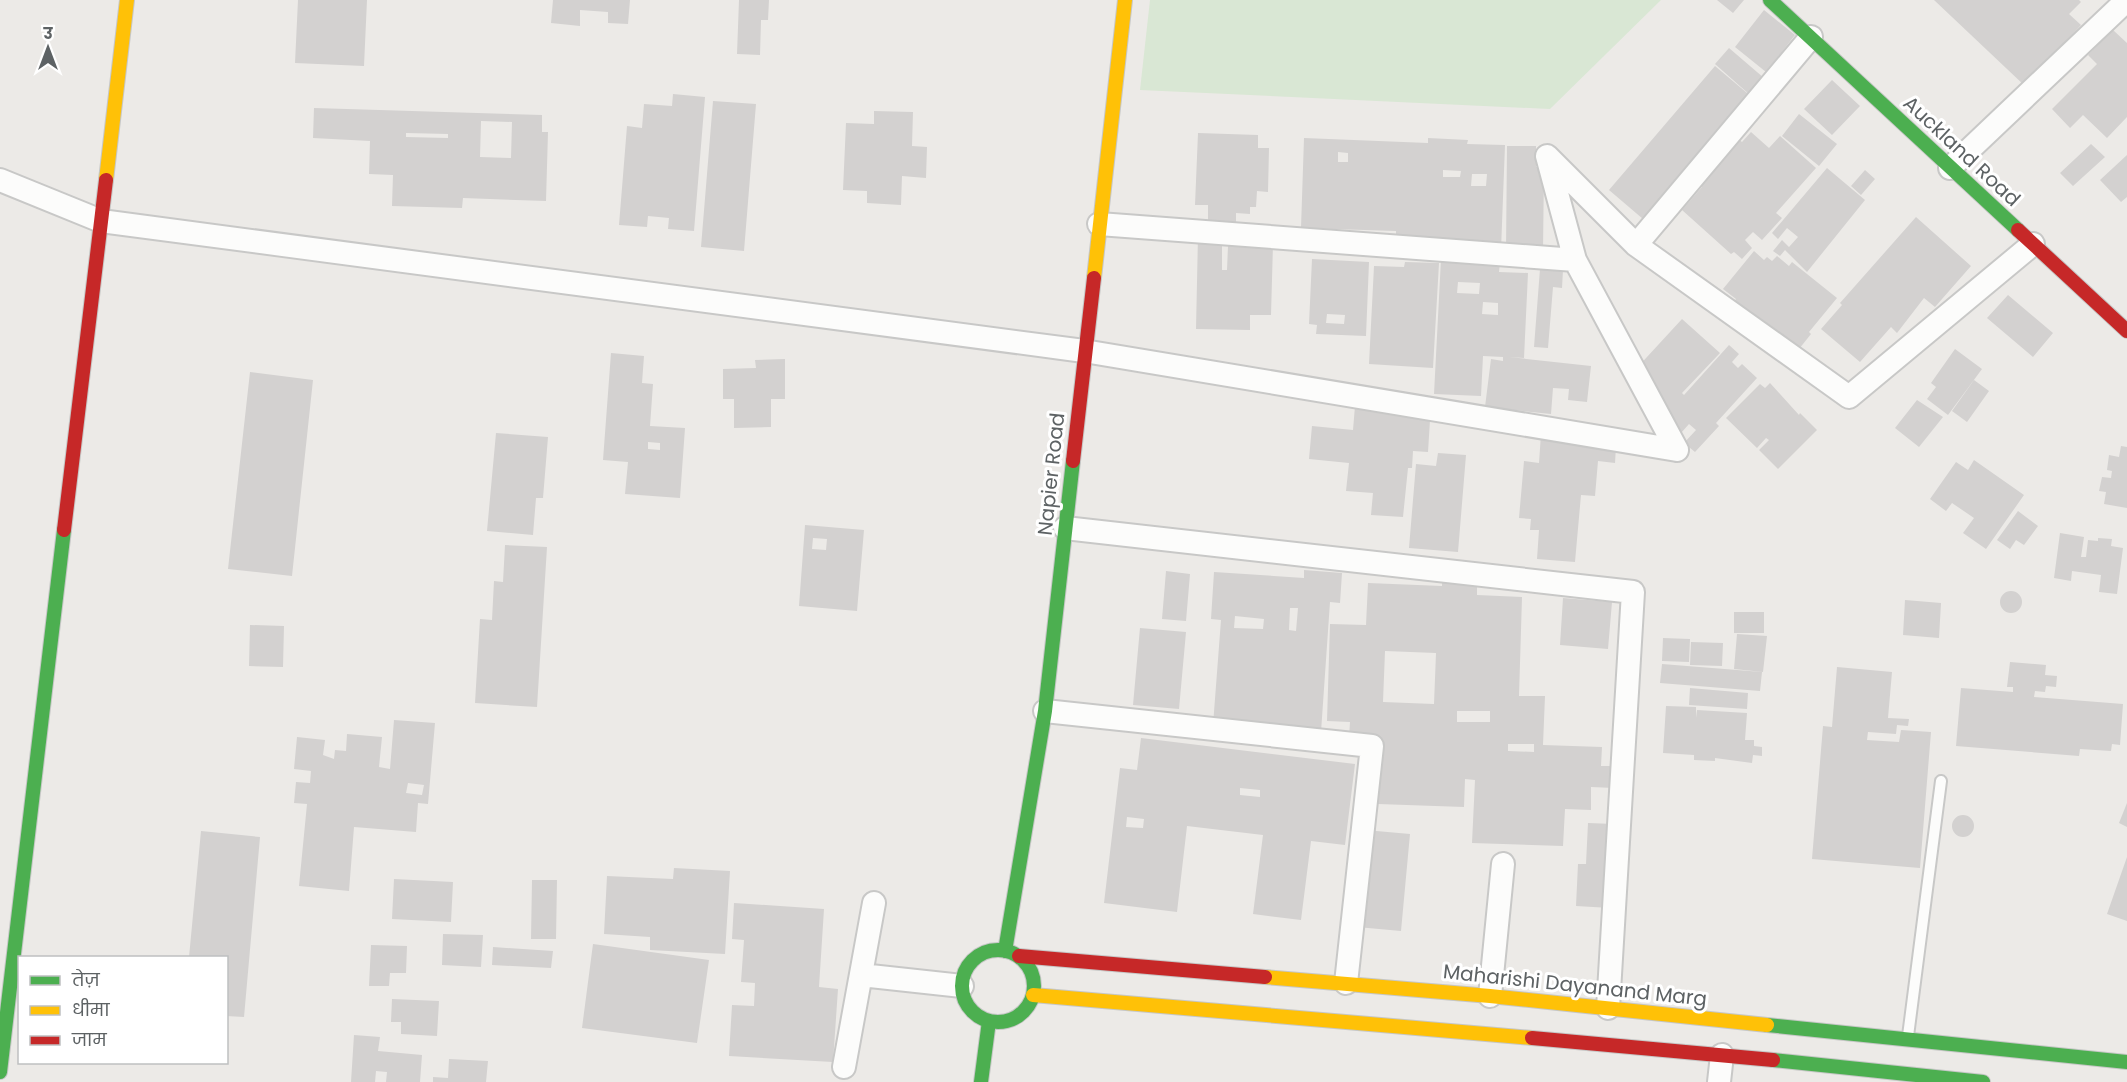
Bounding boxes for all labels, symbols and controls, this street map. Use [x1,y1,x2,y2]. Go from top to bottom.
north arrow [18,18,78,78]
text: उ [42,22,53,45]
street label: Auckland Road [1897,89,2027,213]
street label: Napier Road [1031,411,1071,537]
legend [18,956,228,1064]
street label: Maharishi Dayanand Marg [1442,957,1708,1013]
text: तेज़ [71,967,100,992]
text: धीमा [72,997,110,1022]
text: जाम [71,1027,107,1052]

